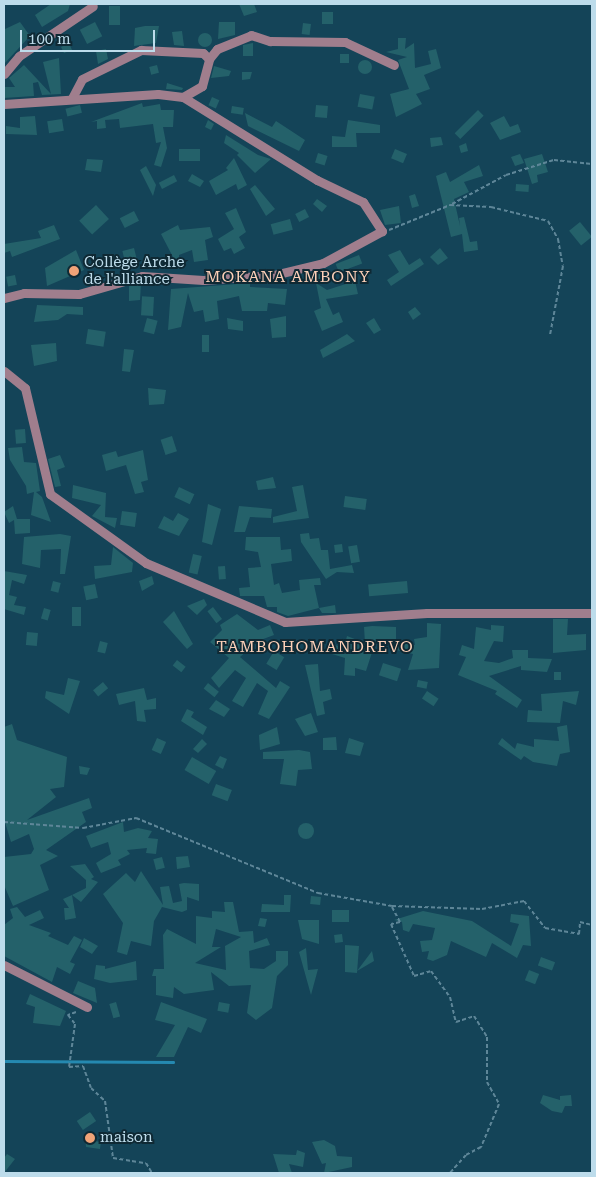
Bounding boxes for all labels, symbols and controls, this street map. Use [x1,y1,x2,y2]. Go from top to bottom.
scale bar [22,20,158,52]
text: 100 m [28,30,71,48]
place label: Collège Arche de l'alliance [84,253,184,288]
marker: Collège Arche de l'alliance [68,265,80,277]
district label: MOKANA AMBONY [204,267,372,287]
district label: TAMBOHOMANDREVO [214,637,416,657]
place label: maison [100,1129,153,1147]
marker: maison [84,1132,96,1144]

